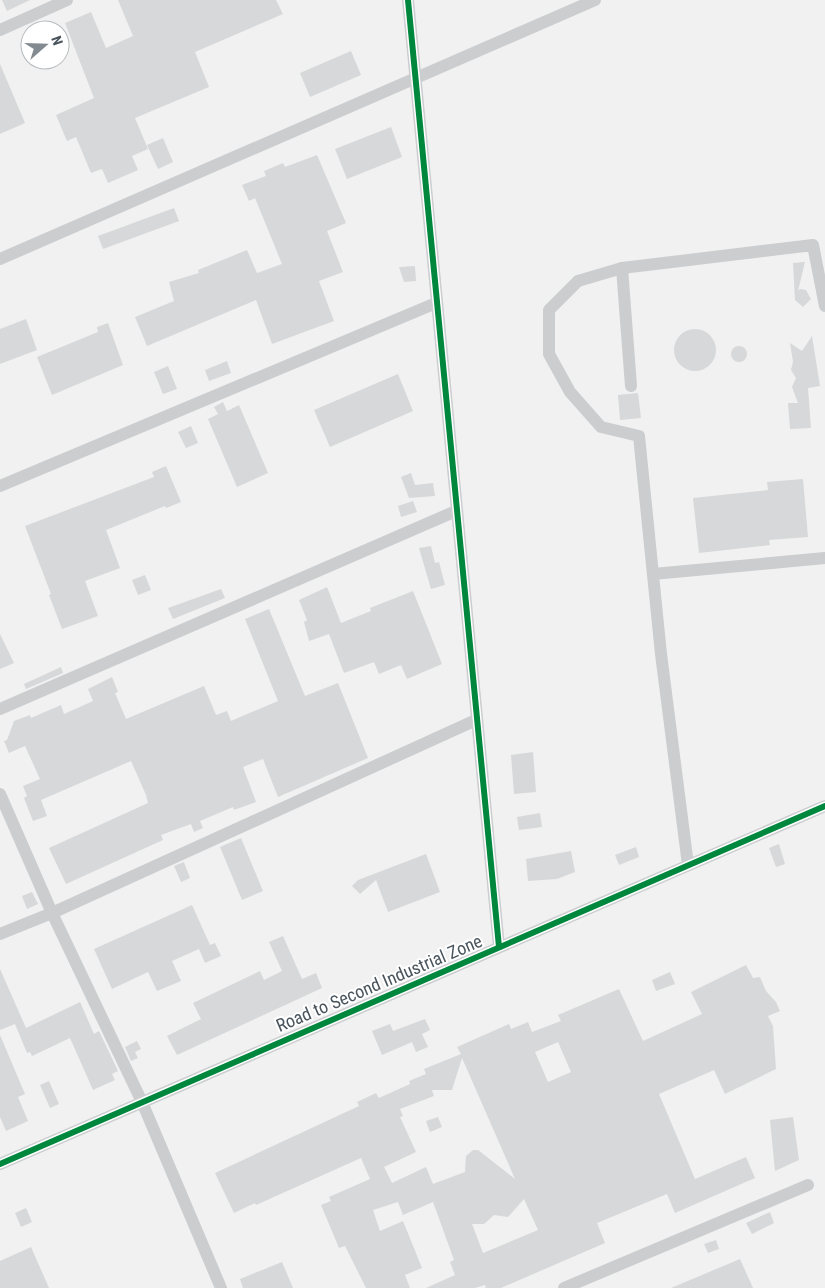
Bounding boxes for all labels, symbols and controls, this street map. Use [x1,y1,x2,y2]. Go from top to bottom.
north arrow [20,20,70,70]
text: N [48,34,66,47]
street label: Road to Second Industrial Zone [273,930,485,1036]

